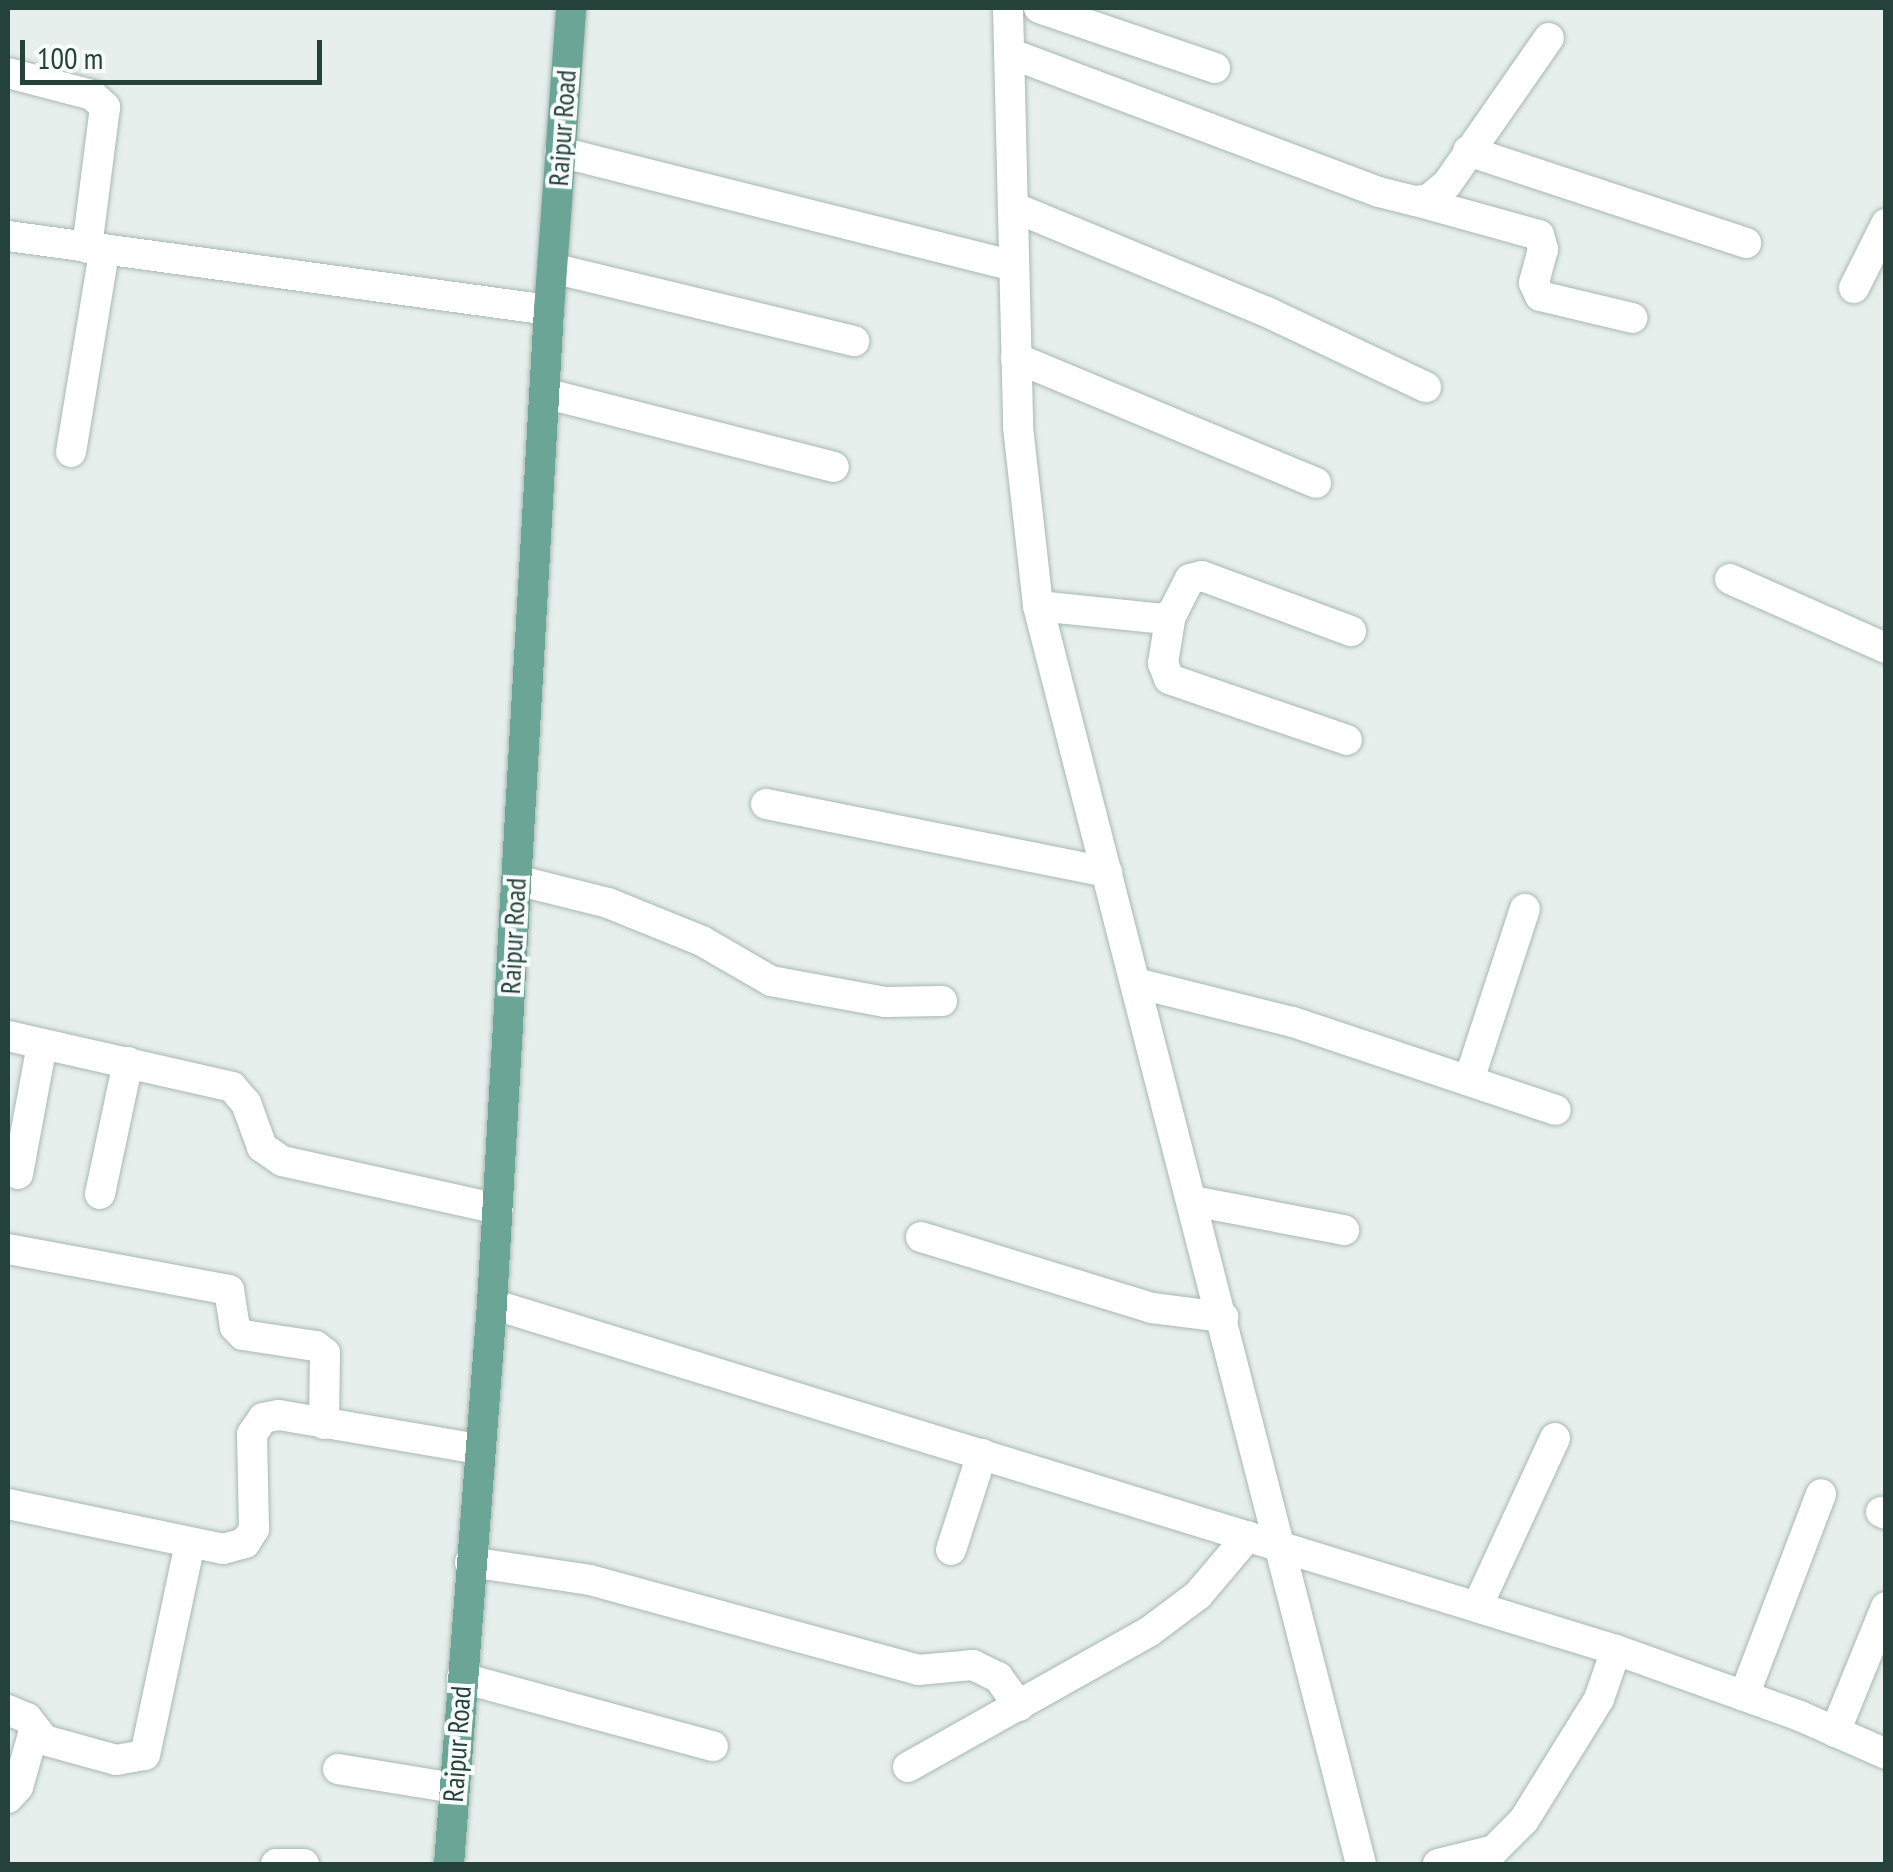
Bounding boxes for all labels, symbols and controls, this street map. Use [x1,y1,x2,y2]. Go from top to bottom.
scale bar [25,20,328,82]
text: 100 m [37,38,103,77]
street label: Raipur Road [541,69,583,187]
street label: Raipur Road [493,877,533,995]
street label: Raipur Road [436,1685,478,1803]

